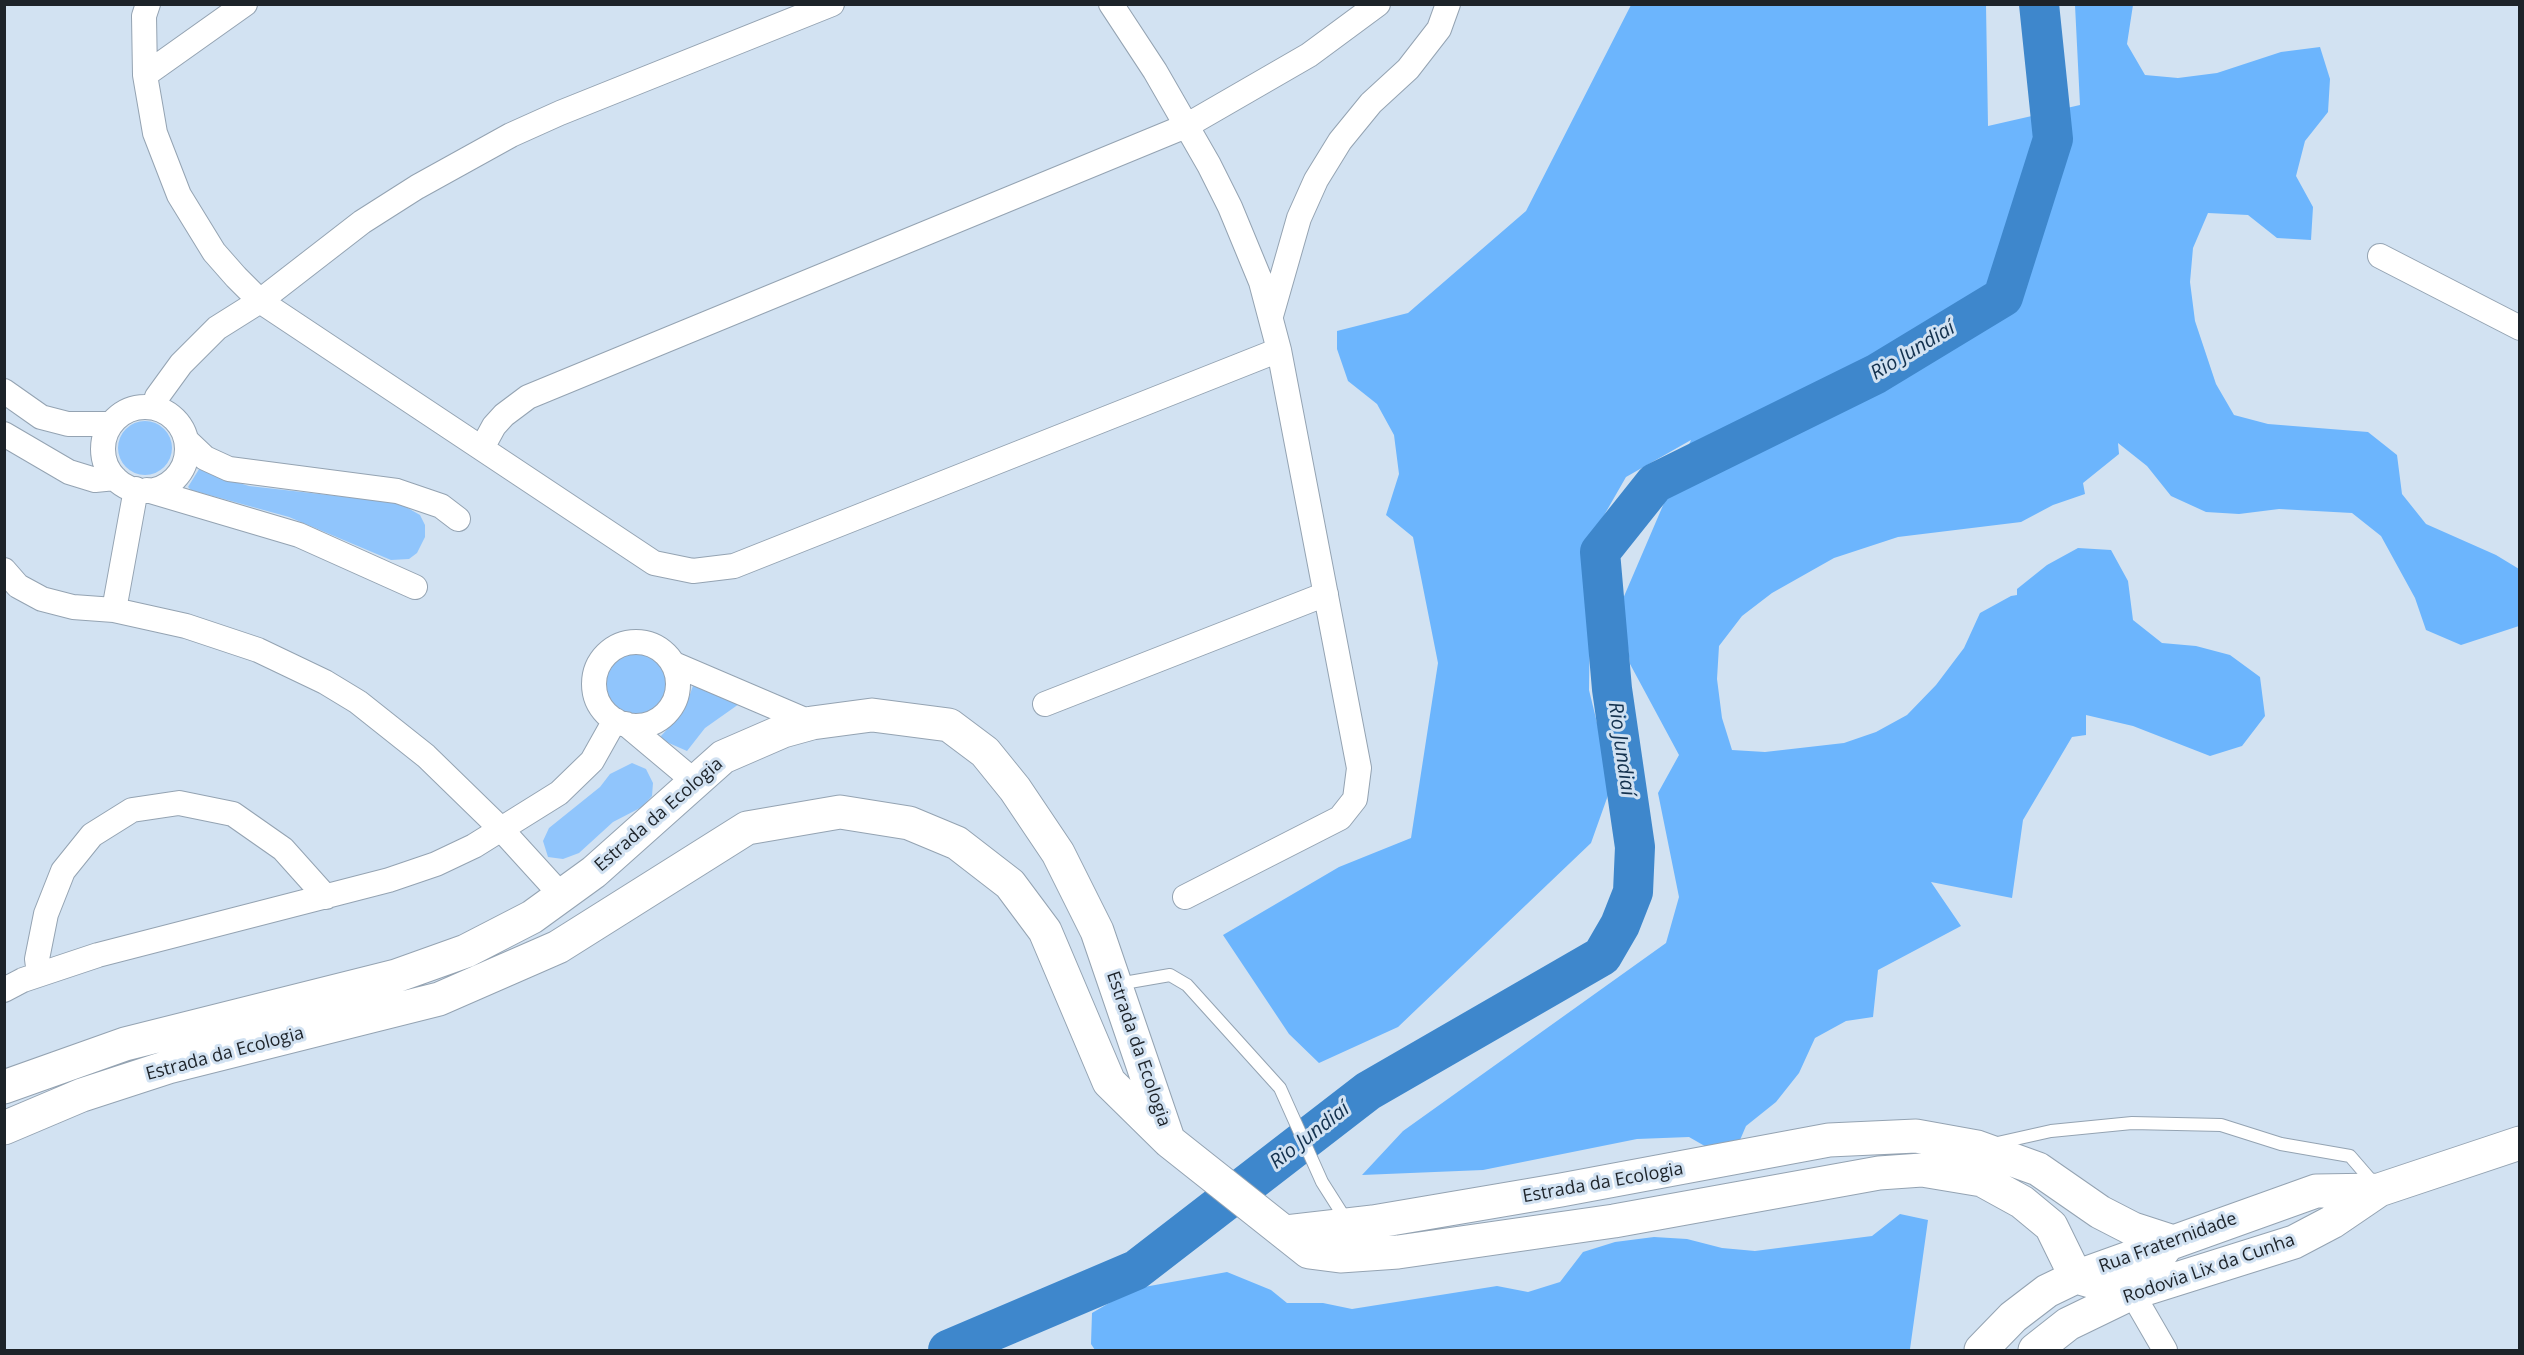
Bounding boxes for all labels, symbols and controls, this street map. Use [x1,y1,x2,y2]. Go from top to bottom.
water label: Rio Jundiaí [1866,316,1960,386]
water label: Rio Jundiaí [1603,701,1639,797]
street label: Estrada da Ecologia [590,753,728,877]
street label: Estrada da Ecologia [1101,968,1175,1130]
street label: Estrada da Ecologia [144,1022,306,1086]
water label: Rio Jundiaí [1265,1098,1355,1174]
street label: Estrada da Ecologia [1521,1158,1685,1208]
street label: Rua Fraternidade [2096,1208,2240,1278]
street label: Rodovia Lix da Cunha [2120,1229,2298,1309]

